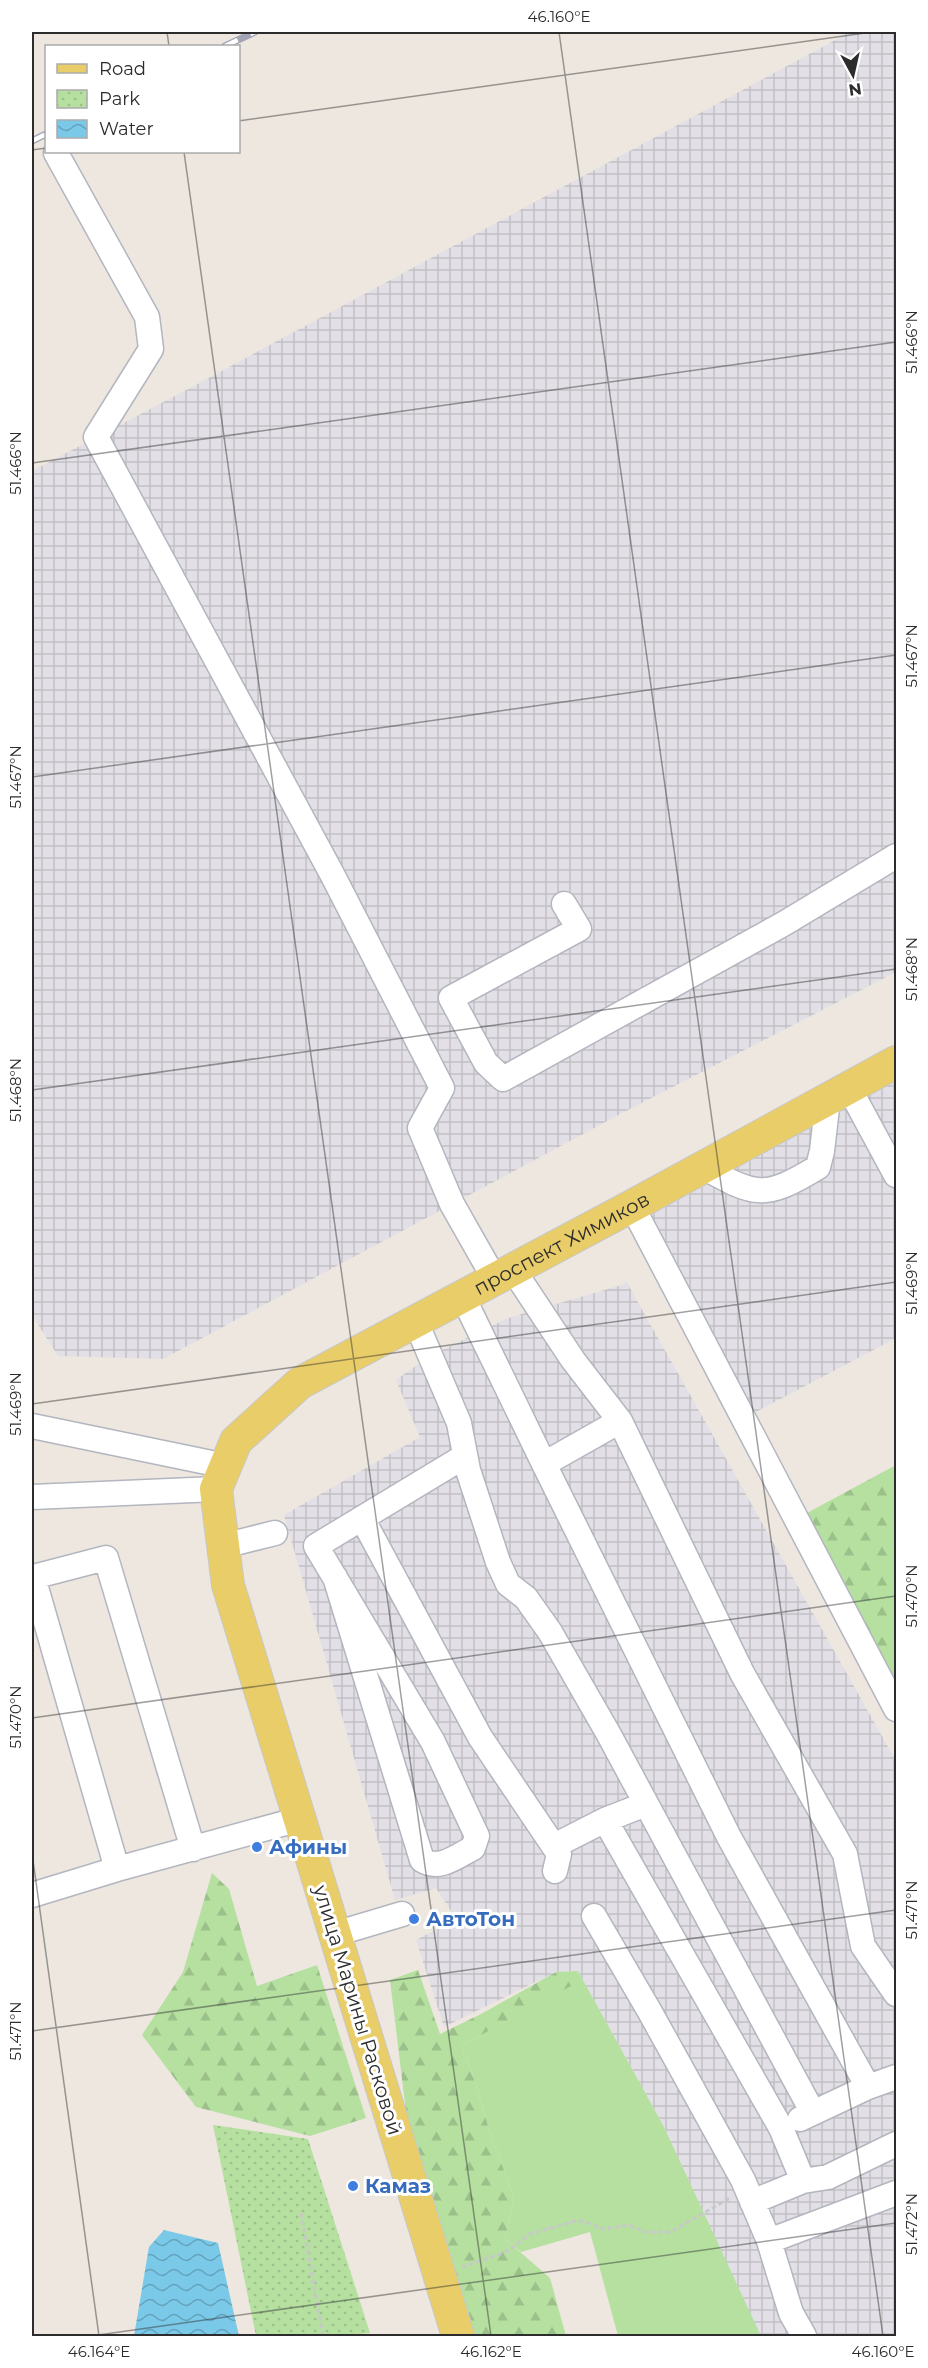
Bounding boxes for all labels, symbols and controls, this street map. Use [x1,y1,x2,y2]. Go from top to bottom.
text: 46.160°E [527,7,591,26]
legend [45,45,240,153]
north arrow [823,45,883,105]
text: Road [99,58,146,80]
text: N [847,79,863,100]
text: Park [99,88,140,110]
text: Water [99,118,154,140]
text: 51.466°N [902,310,921,374]
text: 51.466°N [6,431,25,495]
text: 51.467°N [902,624,921,688]
text: 51.467°N [6,745,25,809]
text: 51.468°N [902,937,921,1001]
text: 51.468°N [6,1058,25,1122]
street label: проспект Химиков [470,1187,654,1300]
text: 51.469°N [902,1251,921,1315]
text: 51.469°N [6,1372,25,1436]
text: 51.470°N [902,1564,921,1628]
text: 51.470°N [6,1685,25,1749]
place label: Афины [269,1835,347,1859]
marker: Афины [250,1840,264,1854]
street label: улица Марины Расковой [308,1881,407,2138]
text: 51.471°N [902,1881,921,1939]
place label: АвтоТон [426,1907,515,1931]
marker: АвтоТон [407,1912,421,1926]
text: 51.471°N [6,2002,25,2060]
place label: Камаз [365,2174,431,2198]
marker: Камаз [346,2179,360,2193]
text: 51.472°N [902,2193,921,2255]
text: 46.164°E [68,2342,130,2361]
text: 46.162°E [460,2342,522,2361]
text: 46.160°E [851,2342,915,2361]

